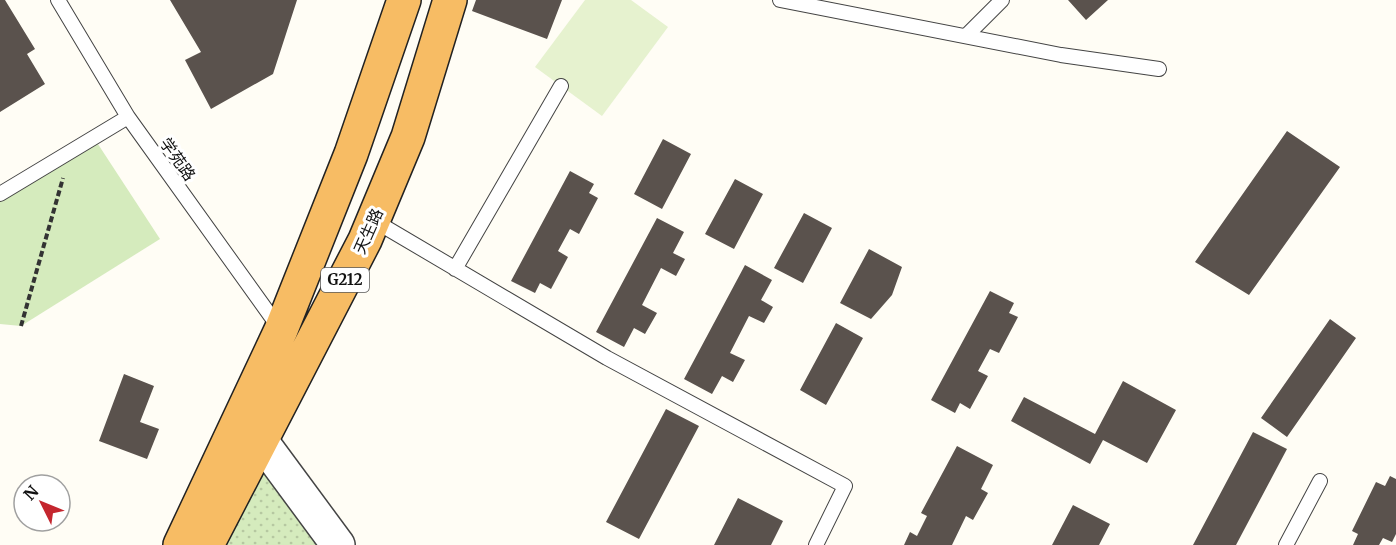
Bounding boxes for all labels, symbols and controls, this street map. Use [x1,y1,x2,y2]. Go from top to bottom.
street label: 学苑路 [156,134,200,184]
street label: 天生路 [349,205,387,257]
road number: G212 [321,268,369,292]
north arrow [12,473,72,533]
text: N [19,481,43,504]

